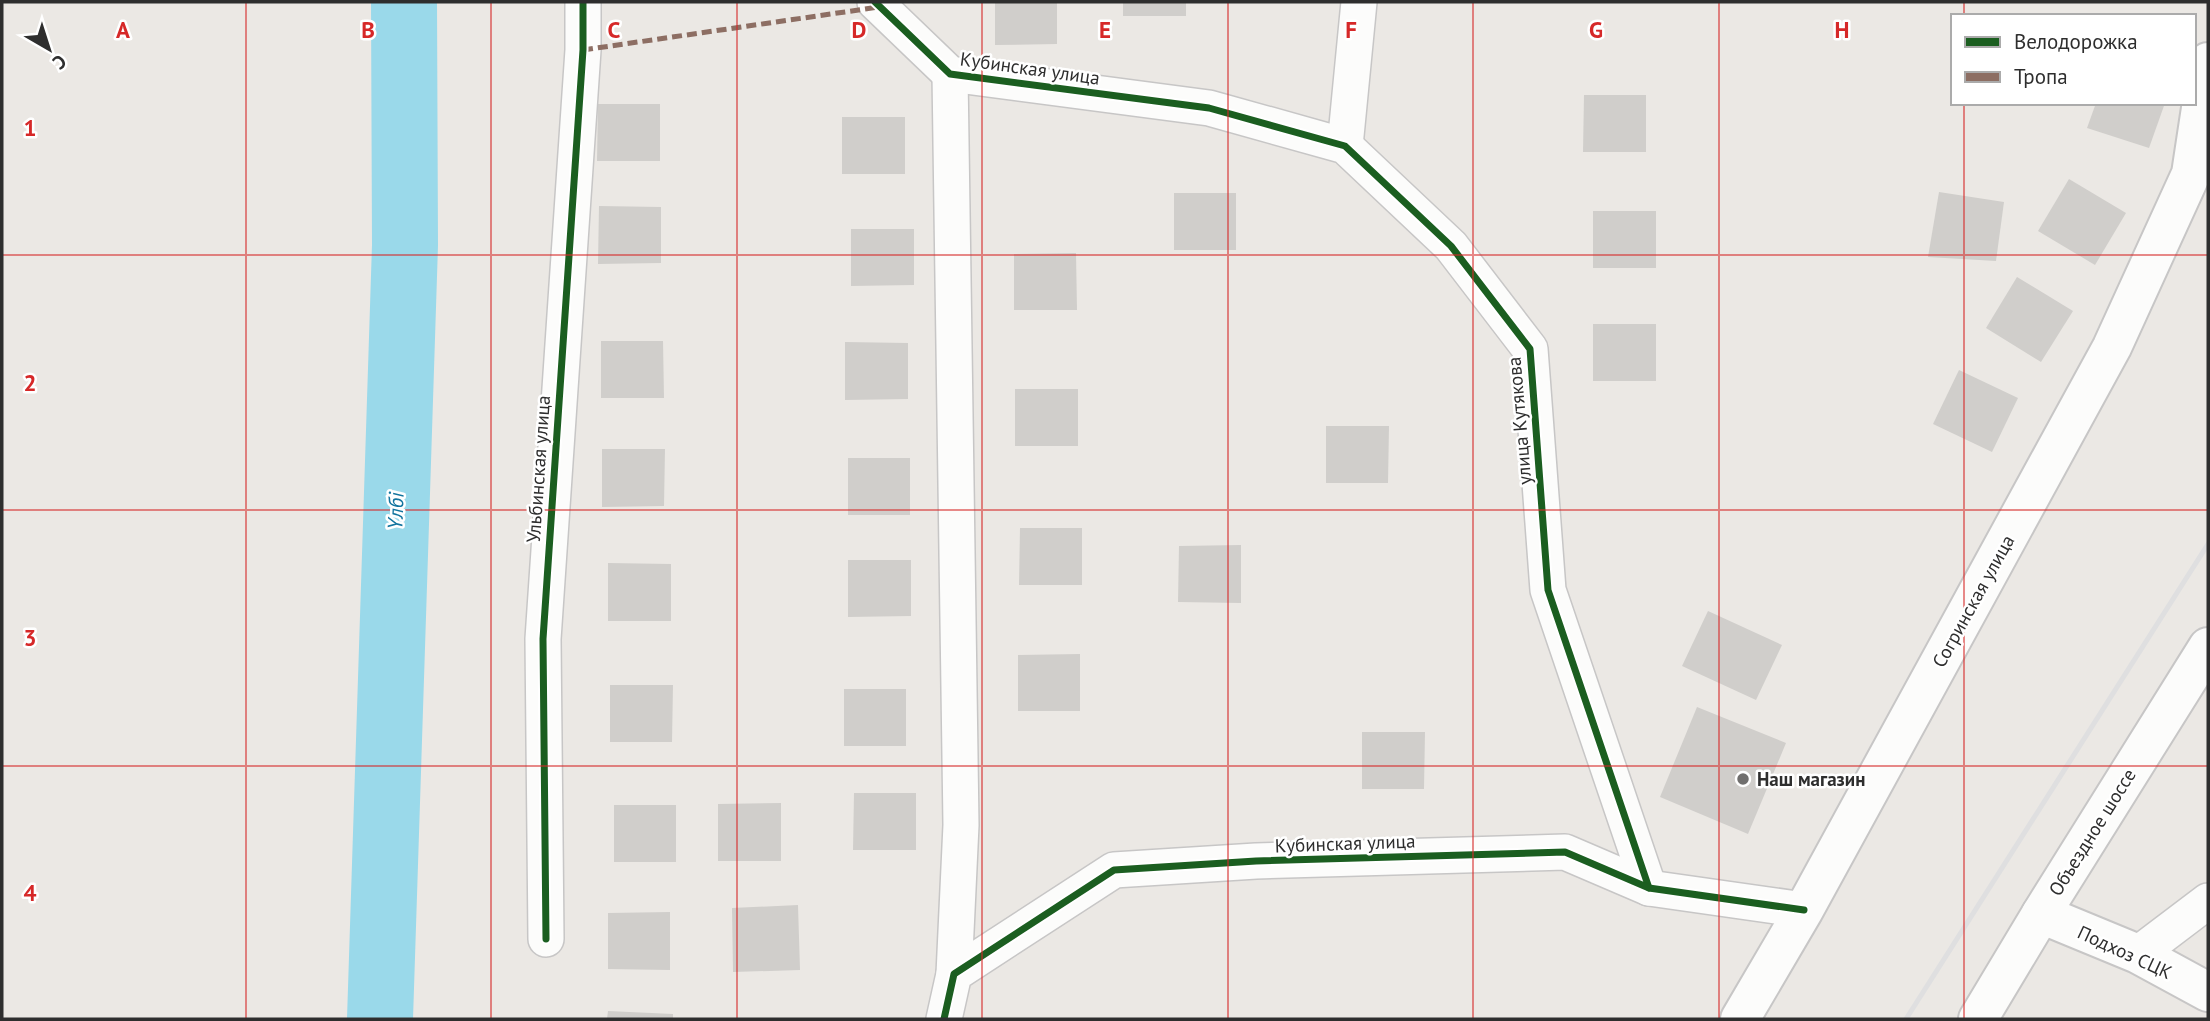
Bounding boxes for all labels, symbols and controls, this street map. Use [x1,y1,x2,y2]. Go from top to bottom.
north arrow [14,14,84,84]
legend [1951,14,2196,105]
text: A [116,15,130,44]
text: B [361,15,375,44]
text: C [608,15,621,44]
text: D [852,15,866,44]
text: E [1099,15,1111,44]
text: F [1345,15,1357,44]
text: G [1589,15,1603,44]
text: H [1835,15,1849,44]
text: Велодорожка [2014,28,2138,55]
street label: Кубинская улица [959,46,1101,90]
text: С [48,50,71,75]
text: Тропа [2014,63,2068,90]
text: 1 [23,113,37,142]
street label: улица Кутякова [1501,356,1537,486]
text: 2 [23,368,37,397]
street label: Ульбинская улица [521,395,555,543]
water label: Үлбі [381,491,410,530]
street label: Согринская улица [1927,531,2019,671]
text: 3 [23,623,37,652]
street label: Объездное шоссе [2043,764,2141,900]
place label: Наш магазин [1757,767,1865,791]
marker: Наш магазин [1735,771,1751,787]
street label: Кубинская улица [1274,829,1416,857]
text: 4 [23,878,37,907]
street label: Подхоз СЦК [2074,920,2176,984]

